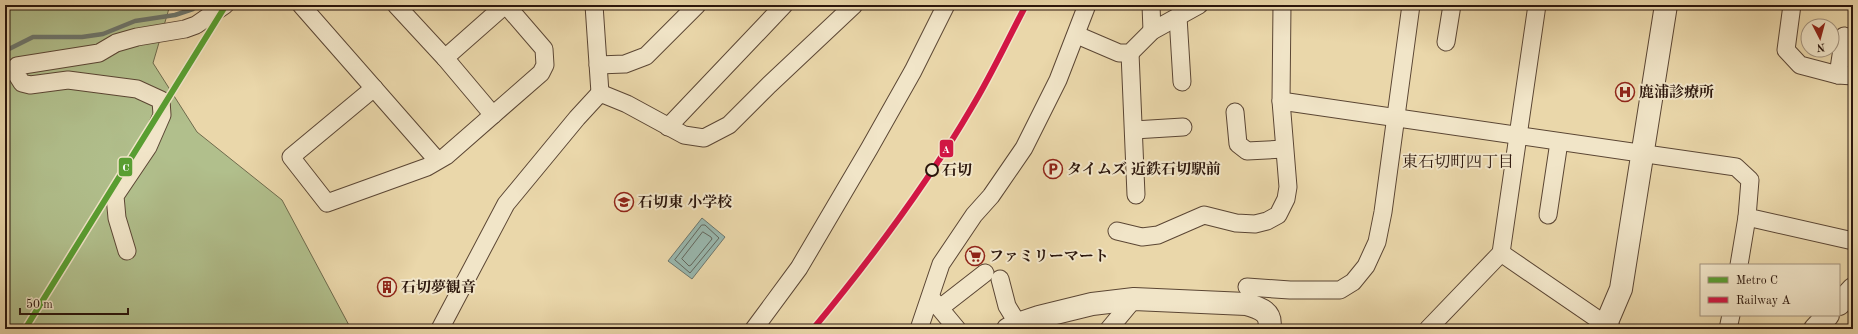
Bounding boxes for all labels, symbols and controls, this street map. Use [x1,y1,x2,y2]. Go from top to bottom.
north arrow [1800,18,1840,58]
text: N [1816,41,1826,52]
hospital icon: 鹿浦診療所 [1614,81,1636,103]
place label: 鹿浦診療所 [1639,83,1714,101]
line badge: A [939,139,954,158]
text: A [942,145,951,156]
district label: 東石切町四丁目 [1402,153,1514,171]
line badge: C [118,157,133,177]
parking icon: タイムズ 近鉄石切駅前 [1042,158,1064,180]
place label: タイムズ 近鉄石切駅前 [1067,161,1221,178]
place label: 石切 [942,162,972,179]
text: C [122,163,130,174]
marker: 石切 [925,163,939,177]
school or university icon: 石切東 小学校 [613,191,635,213]
place label: 石切東 小学校 [638,194,732,211]
supermarket icon: ファミリーマート [964,245,986,267]
place label: ファミリーマート [989,249,1109,265]
legend [1700,264,1840,316]
text: Metro C [1736,275,1778,287]
building icon: 石切夢観音 [376,276,398,298]
place label: 石切夢観音 [401,279,476,296]
scale bar [20,290,128,316]
text: Railway A [1736,295,1791,307]
text: 50 m [26,298,53,311]

